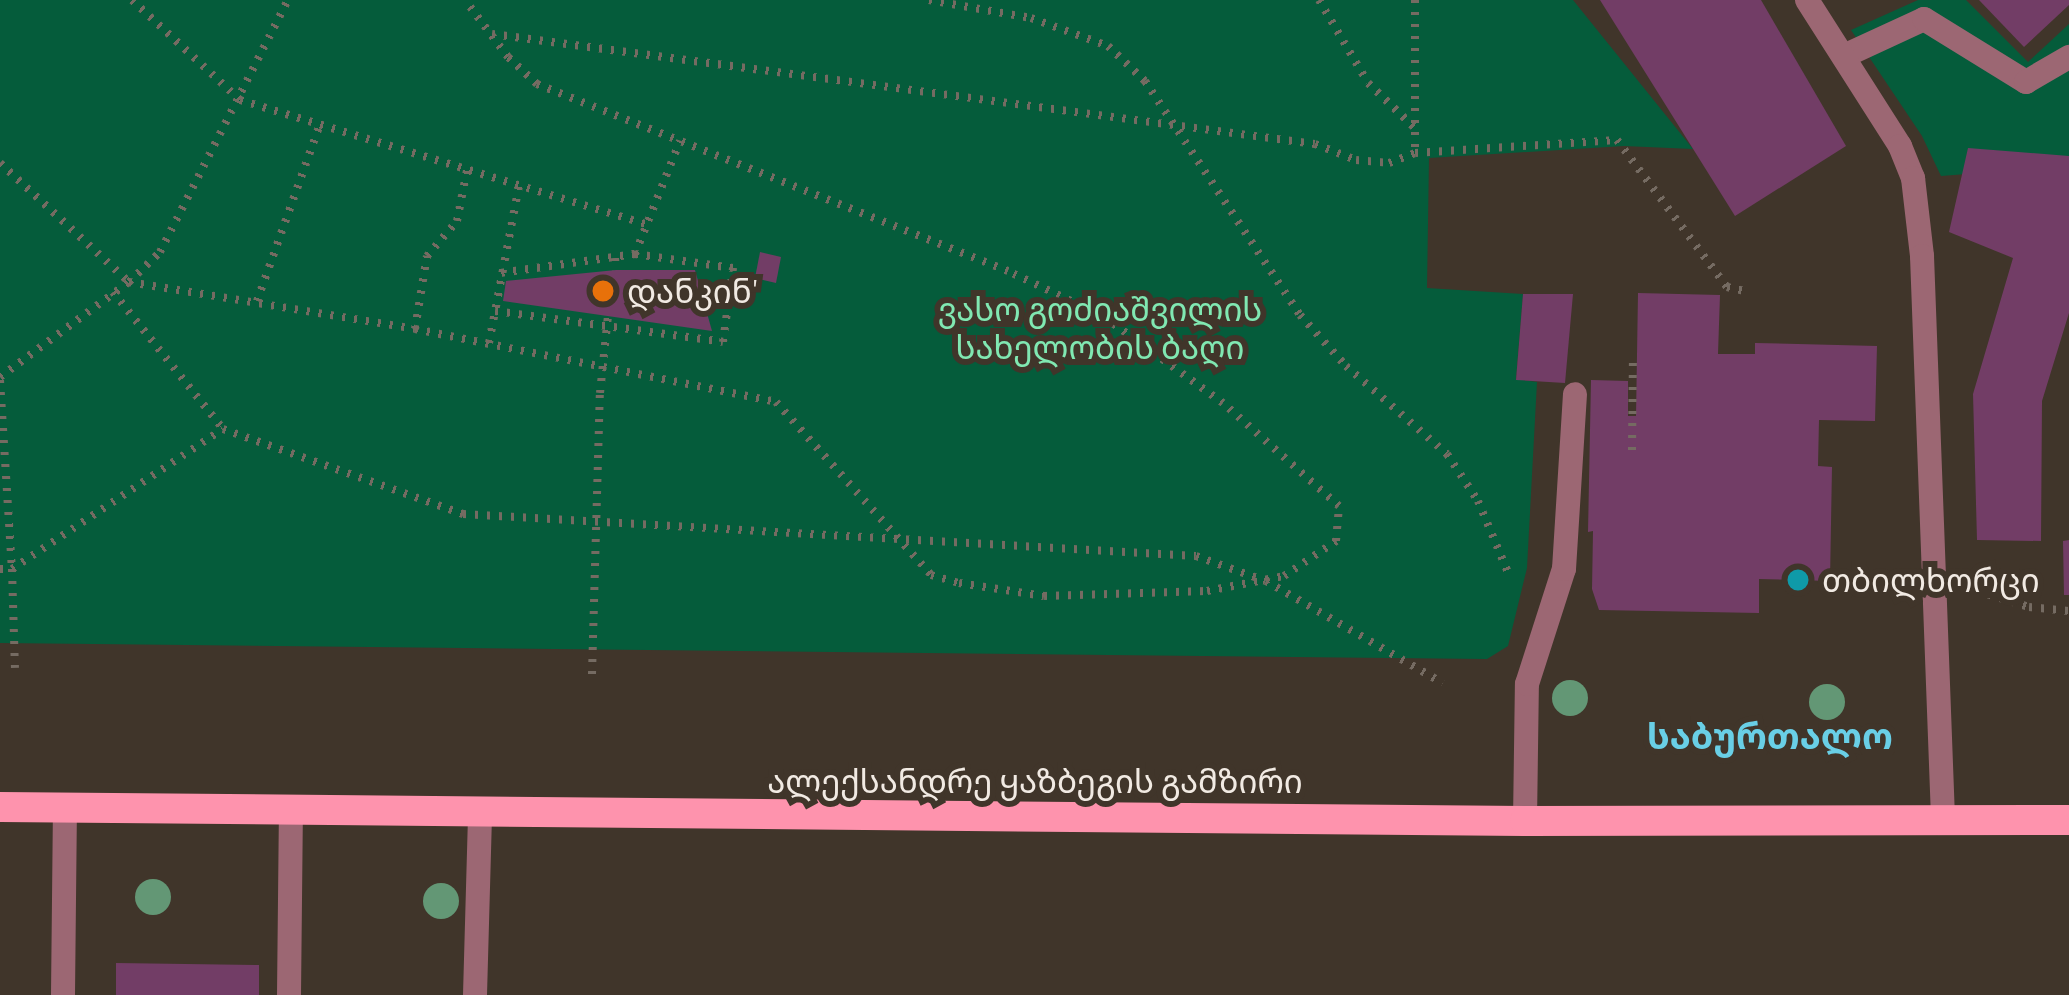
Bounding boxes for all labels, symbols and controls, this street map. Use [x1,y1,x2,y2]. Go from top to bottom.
place label: დანკინ' [627,271,758,311]
marker: დანკინ' [590,278,616,304]
park label: ვასო გოძიაშვილის სახელობის ბაღი [938,289,1262,367]
place label: თბილხორცი [1822,560,2040,600]
marker: თბილხორცი [1785,567,1811,593]
district label: საბურთალო [1647,714,1893,758]
street label: ალექსანდრე ყაზბეგის გამზირი [767,761,1303,801]

